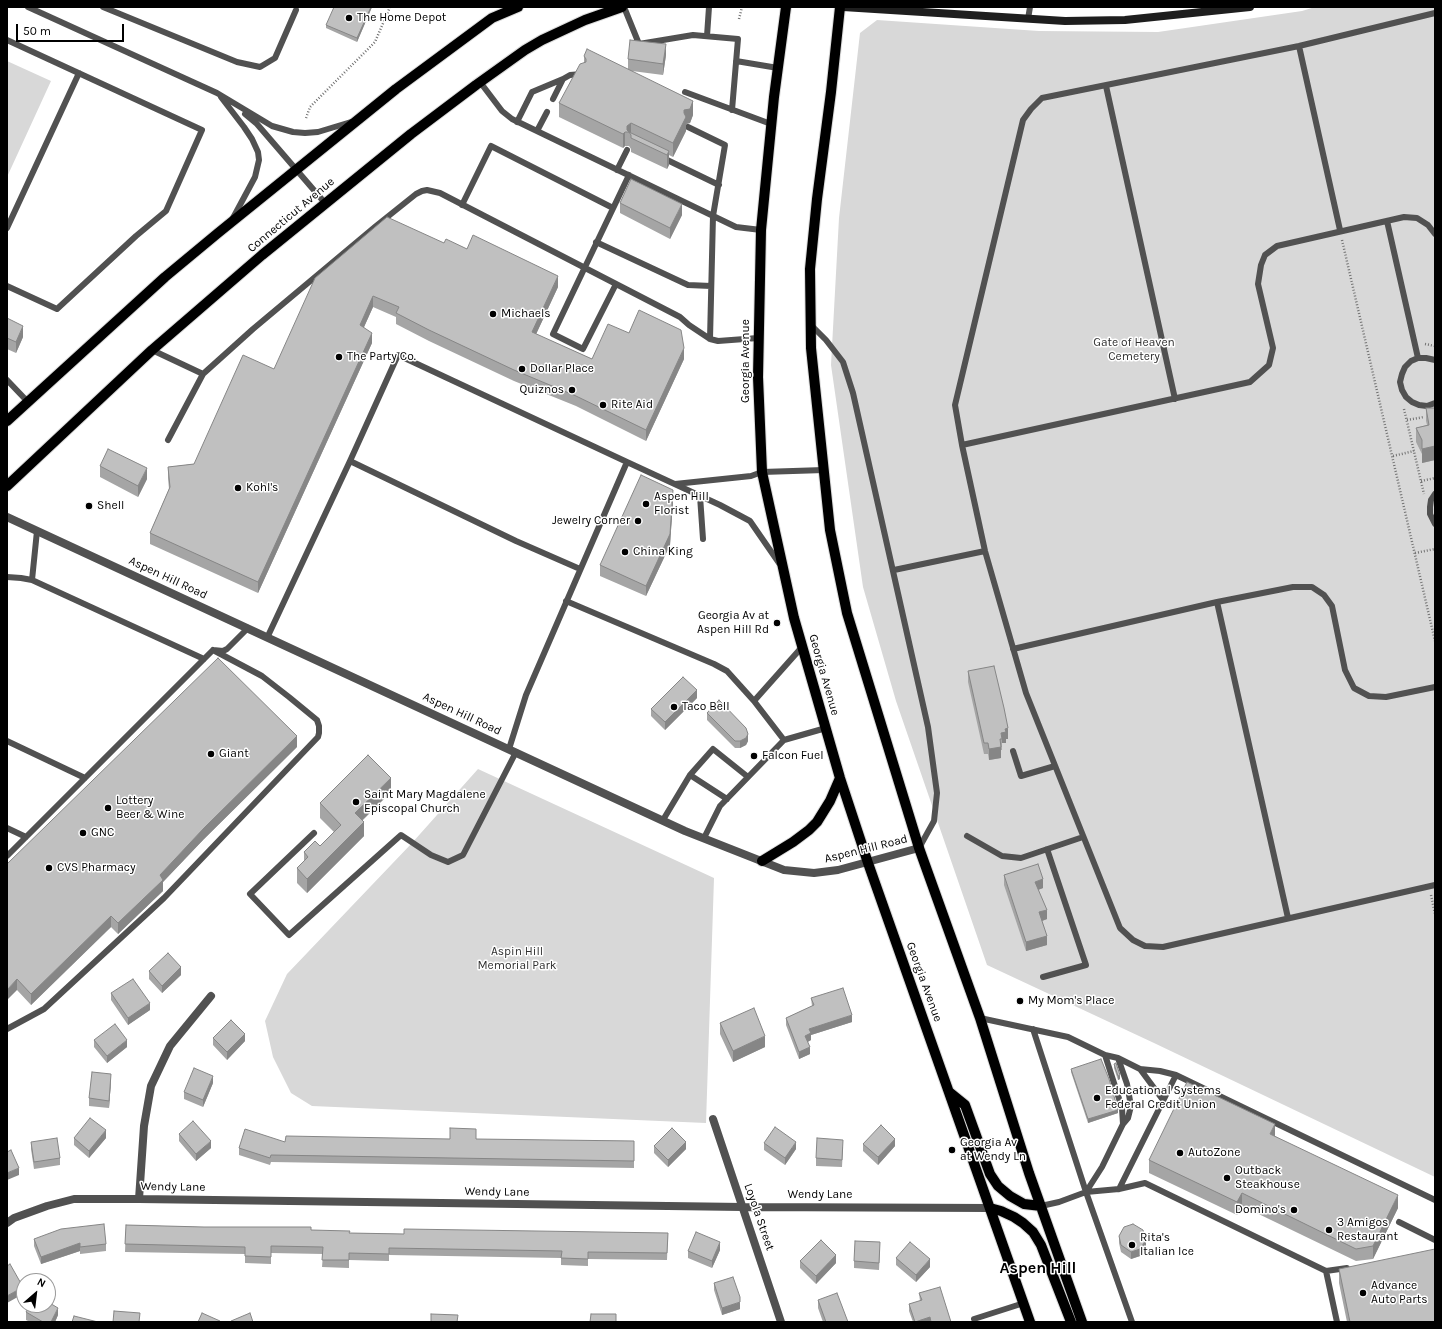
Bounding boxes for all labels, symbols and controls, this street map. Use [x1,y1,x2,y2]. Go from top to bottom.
place label: The Home Depot [357,11,446,25]
marker: The Home Depot [344,13,354,23]
scale bar [18,16,126,42]
text: 50 m [23,24,51,38]
street label: Connecticut Avenue [245,174,337,256]
place label: Michaels [501,307,551,321]
marker: Michaels [488,309,498,319]
street label: Georgia Avenue [739,319,753,403]
park label: Gate of Heaven Cemetery [1093,336,1175,364]
place label: The Party Co. [347,350,416,364]
marker: The Party Co. [334,352,344,362]
place label: Dollar Place [530,362,594,376]
marker: Dollar Place [517,364,527,374]
place label: Quiznos [520,383,564,397]
marker: Quiznos [567,385,577,395]
place label: Rite Aid [611,398,653,412]
marker: Rite Aid [598,400,608,410]
place label: Kohl's [246,481,278,495]
marker: Kohl's [233,483,243,493]
place label: Aspen Hill Florist [654,490,709,518]
place label: Shell [97,499,124,513]
marker: Aspen Hill Florist [641,499,651,509]
marker: Shell [84,501,94,511]
place label: Jewelry Corner [552,514,630,528]
marker: Jewelry Corner [633,516,643,526]
place label: China King [633,545,693,559]
marker: China King [620,547,630,557]
street label: Aspen Hill Road [126,553,210,603]
place label: Georgia Av at Aspen Hill Rd [697,609,769,637]
marker: Georgia Av at Aspen Hill Rd [772,618,782,628]
street label: Georgia Avenue [806,633,842,717]
street label: Aspen Hill Road [420,689,504,739]
place label: Taco Bell [682,700,730,714]
marker: Taco Bell [669,702,679,712]
place label: Giant [219,747,249,761]
marker: Giant [206,749,216,759]
place label: Falcon Fuel [762,749,824,763]
marker: Falcon Fuel [749,751,759,761]
place label: Saint Mary Magdalene Episcopal Church [364,788,486,816]
place label: Lottery Beer & Wine [116,794,185,822]
marker: Saint Mary Magdalene Episcopal Church [351,797,361,807]
marker: Lottery Beer & Wine [103,803,113,813]
place label: GNC [91,826,114,840]
marker: GNC [78,828,88,838]
street label: Aspen Hill Road [823,832,909,866]
place label: CVS Pharmacy [57,861,136,875]
marker: CVS Pharmacy [44,863,54,873]
street label: Georgia Avenue [903,940,945,1024]
park label: Aspin Hill Memorial Park [477,945,557,973]
place label: My Mom's Place [1028,994,1114,1008]
marker: My Mom's Place [1015,996,1025,1006]
place label: Educational Systems Federal Credit Union [1105,1084,1221,1112]
marker: Educational Systems Federal Credit Union [1092,1093,1102,1103]
place label: Georgia Av at Wendy Ln [960,1136,1026,1164]
marker: Georgia Av at Wendy Ln [947,1145,957,1155]
place label: AutoZone [1188,1146,1240,1160]
marker: AutoZone [1175,1148,1185,1158]
place label: Outback Steakhouse [1235,1164,1300,1192]
marker: Outback Steakhouse [1222,1173,1232,1183]
street label: Wendy Lane [140,1179,206,1195]
street label: Loyola Street [741,1182,777,1252]
street label: Wendy Lane [464,1184,530,1200]
street label: Wendy Lane [788,1188,852,1202]
place label: Domino's [1235,1203,1286,1217]
marker: Domino's [1289,1205,1299,1215]
place label: 3 Amigos Restaurant [1337,1216,1398,1244]
marker: 3 Amigos Restaurant [1324,1225,1334,1235]
place label: Rita's Italian Ice [1140,1231,1194,1259]
marker: Rita's Italian Ice [1127,1240,1137,1250]
district label: Aspen Hill [1000,1258,1076,1278]
north arrow [16,1273,56,1313]
text: N [35,1275,48,1290]
place label: Advance Auto Parts [1371,1279,1427,1307]
marker: Advance Auto Parts [1358,1288,1368,1298]

